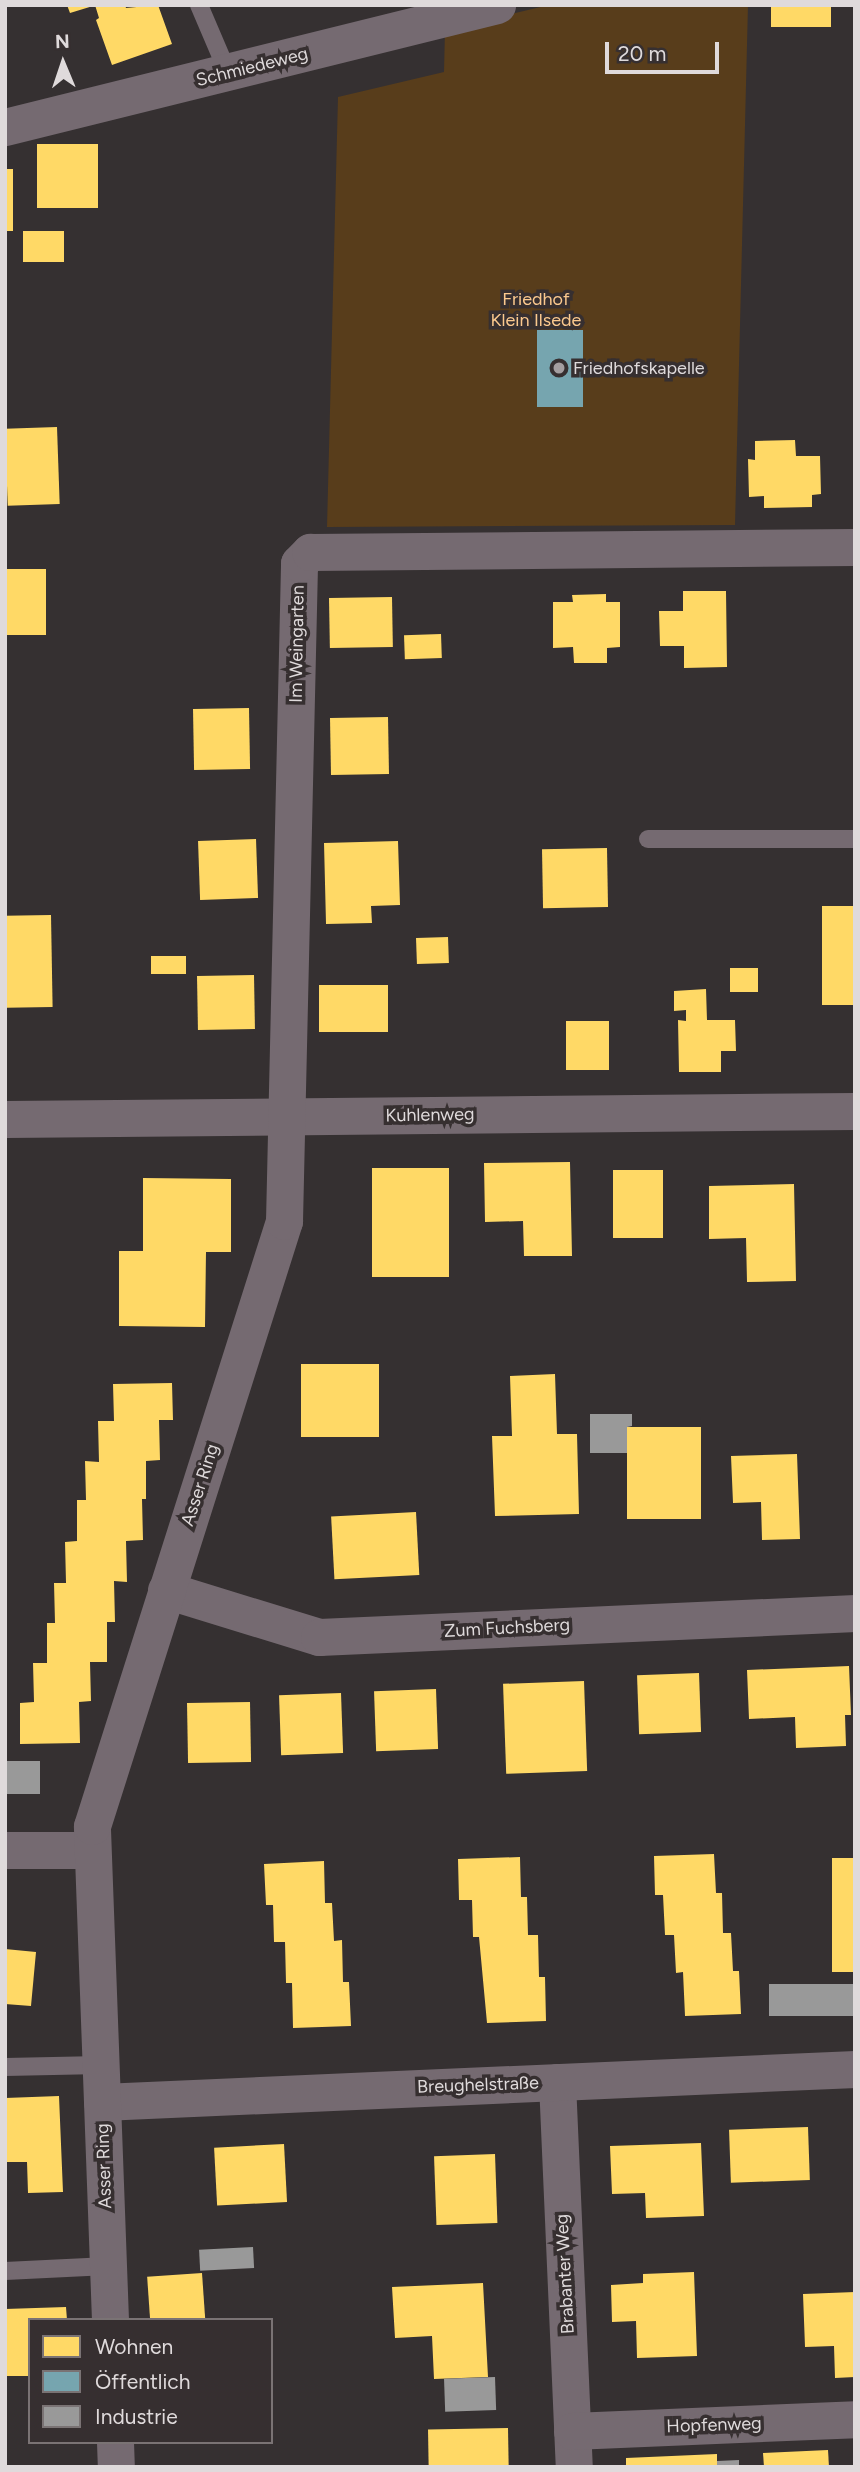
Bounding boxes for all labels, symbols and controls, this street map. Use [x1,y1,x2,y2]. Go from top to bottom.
north arrow [28,28,98,98]
scale bar [608,28,722,72]
text: N [55,30,70,53]
text: 20 m [618,41,666,66]
street label: Schmiedeweg [194,43,310,91]
park label: Friedhof Klein Ilsede [491,289,581,332]
place label: Friedhofskapelle [573,357,705,379]
marker: Friedhofskapelle [551,360,567,376]
street label: Im Weingarten [285,585,309,703]
street label: Kuhlenweg [385,1103,475,1127]
street label: Asser Ring [177,1441,223,1529]
street label: Zum Fuchsberg [443,1614,571,1642]
street label: Breughelstraße [417,2072,539,2098]
street label: Asser Ring [92,2123,116,2209]
street label: Brabanter Weg [551,2213,579,2335]
legend [28,2318,273,2444]
text: Wohnen [95,2334,173,2359]
text: Öffentlich [95,2369,190,2394]
text: Industrie [95,2404,178,2429]
street label: Hopfenweg [666,2413,762,2437]

